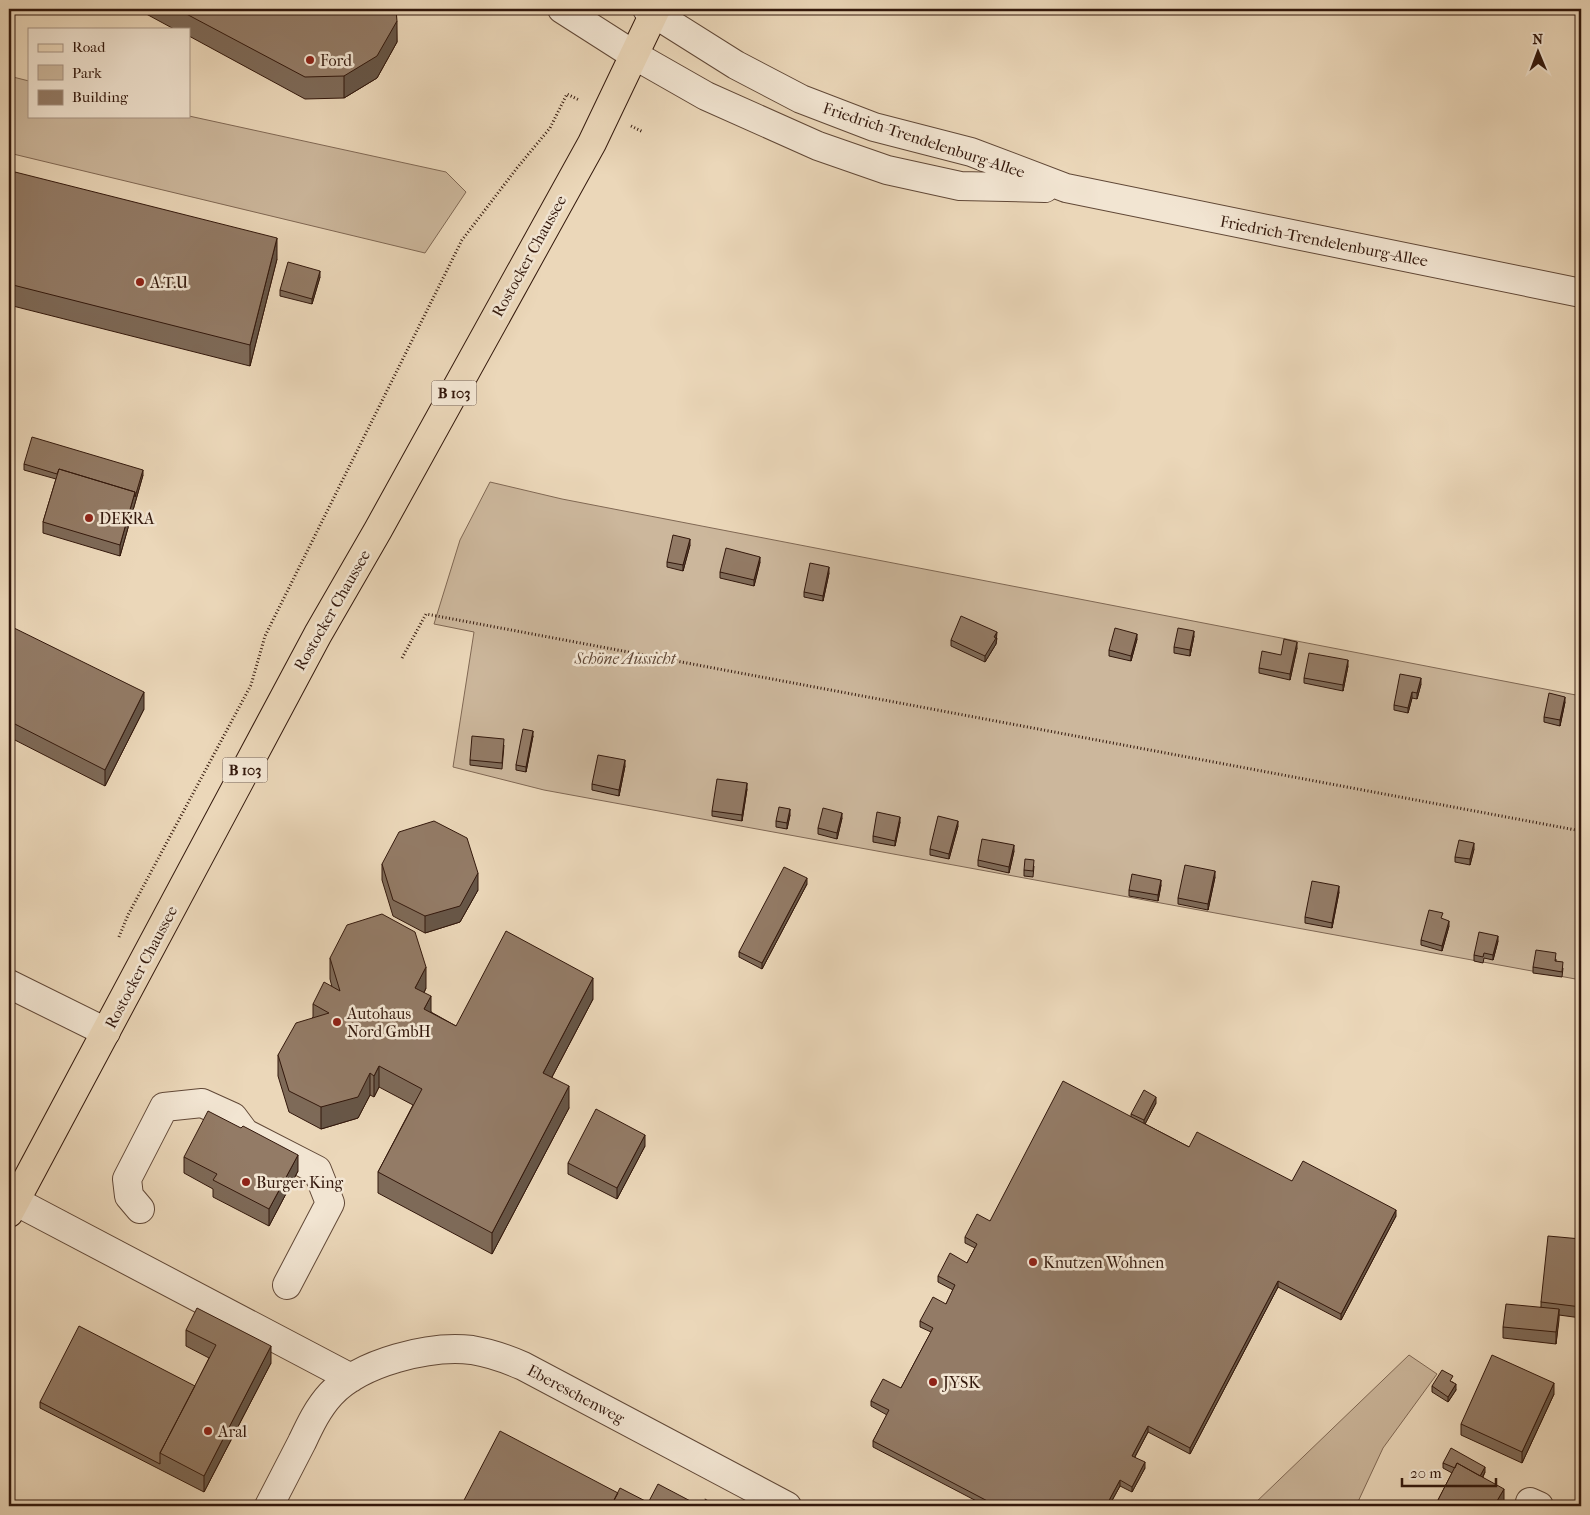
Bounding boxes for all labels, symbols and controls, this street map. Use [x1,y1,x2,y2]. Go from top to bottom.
legend [28,28,190,118]
north arrow [1512,28,1562,78]
text: N [1532,31,1544,48]
text: Road [72,38,106,56]
place label: Ford [320,51,352,70]
marker: Ford [304,54,316,66]
text: Park [72,64,102,82]
text: Building [72,88,129,106]
street label: Friedrich-Trendelenburg-Allee [821,98,1028,182]
street label: Rostocker Chaussee [488,192,570,320]
street label: Friedrich-Trendelenburg-Allee [1218,212,1430,271]
place label: A.T.U [149,273,189,292]
marker: A.T.U [134,276,146,288]
road number: B 103 [432,380,476,406]
place label: DEKRA [99,509,155,528]
marker: DEKRA [83,512,95,524]
street label: Rostocker Chaussee [290,546,374,674]
park label: Schöne Aussicht [573,649,677,668]
road number: B 103 [222,758,268,782]
street label: Rostocker Chaussee [101,902,181,1032]
place label: Autohaus Nord GmbH [346,1004,431,1041]
marker: Autohaus Nord GmbH [331,1016,343,1028]
place label: Burger King [256,1173,344,1192]
marker: Burger King [240,1176,252,1188]
place label: Knutzen Wohnen [1043,1253,1165,1272]
marker: Knutzen Wohnen [1027,1256,1039,1268]
street label: Ebereschenweg [524,1360,628,1428]
place label: JYSK [941,1373,981,1392]
marker: JYSK [927,1376,939,1388]
place label: Aral [217,1422,248,1441]
marker: Aral [202,1425,214,1437]
scale bar [1402,1455,1496,1487]
text: 20 m [1410,1464,1442,1482]

